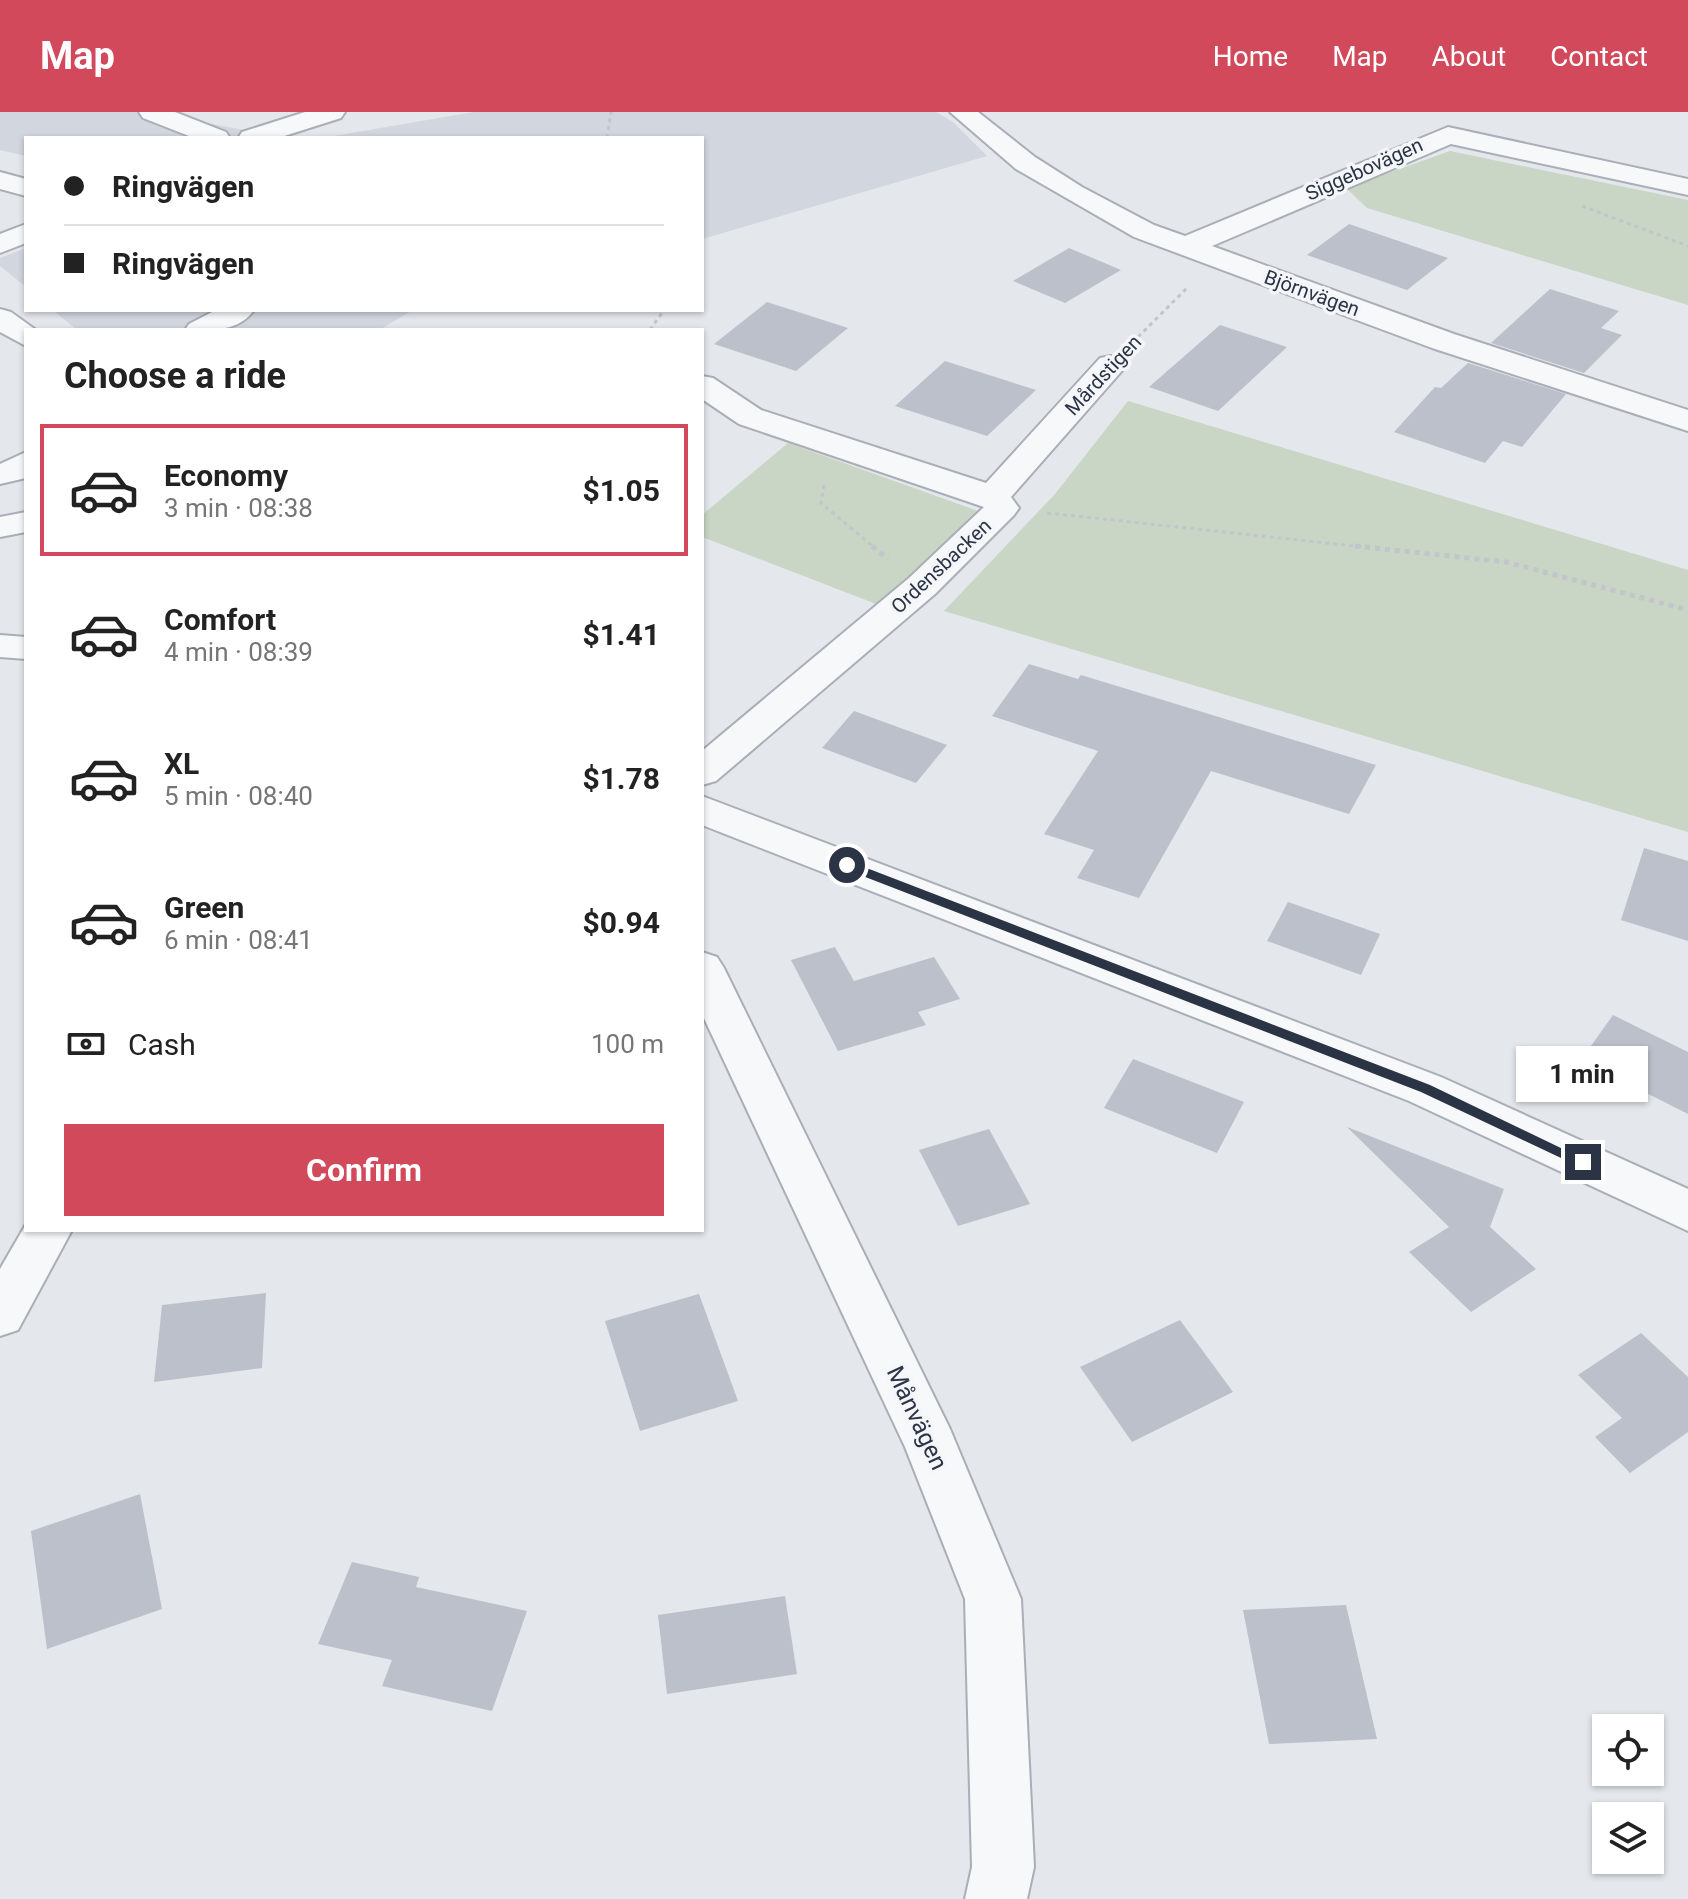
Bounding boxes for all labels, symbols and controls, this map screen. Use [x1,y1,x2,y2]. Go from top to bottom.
text: Map [40,34,115,78]
text: Home [1213,40,1288,73]
text: Map [1332,40,1388,73]
text: About [1432,40,1506,73]
text: Contact [1550,40,1648,73]
street label: Siggebovägen [1302,132,1426,206]
text: Ringvägen [112,169,254,204]
text: Ringvägen [112,246,254,281]
street label: Björnvägen [1261,265,1363,321]
street label: Mårdstigen [1060,330,1146,420]
text: Choose a ride [64,355,286,397]
icon: car [68,454,140,526]
text: Economy [164,458,288,493]
text: $1.05 [582,473,660,508]
text: 3 min · 08:38 [164,493,313,523]
street label: Ordensbacken [886,514,996,618]
icon: car [68,598,140,670]
text: Comfort [164,602,276,637]
text: $1.41 [582,617,660,652]
text: 4 min · 08:39 [164,637,313,667]
icon: car [68,742,140,814]
text: XL [164,746,199,781]
text: $1.78 [582,761,660,796]
text: 5 min · 08:40 [164,781,313,811]
route start [829,847,865,883]
icon: car [68,886,140,958]
text: Green [164,890,244,925]
text: $0.94 [582,905,660,940]
text: 6 min · 08:41 [164,925,313,955]
icon: cash [64,1022,108,1066]
text: Cash [128,1027,196,1062]
text: 100 m [591,1029,664,1059]
callout: 1 min [1517,1046,1649,1102]
text: 1 min [1549,1059,1615,1089]
button: Confirm [64,1124,664,1216]
route end [1565,1144,1601,1180]
street label: Månvägen [881,1362,953,1474]
map controls [1592,1714,1664,1874]
button: locate [1592,1714,1664,1786]
button: layers [1592,1802,1664,1874]

